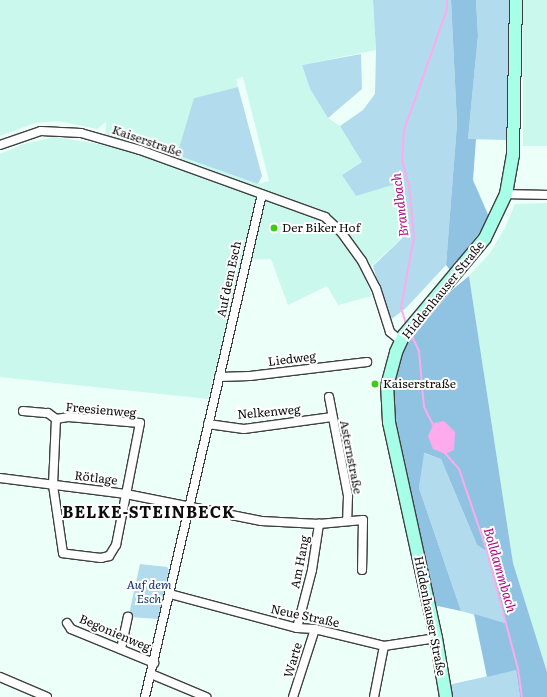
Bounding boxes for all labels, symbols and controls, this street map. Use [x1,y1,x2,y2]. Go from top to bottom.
street label: Kaiserstraße [110,122,184,160]
water label: Brandbach [388,172,412,238]
place label: Der Biker Hof [282,221,360,235]
marker: Der Biker Hof [269,223,279,233]
street label: Hiddenhauser Straße [399,238,487,342]
street label: Auf dem Esch [214,240,244,318]
street label: Liedweg [267,349,317,369]
place label: Kaiserstraße [383,377,456,391]
marker: Kaiserstraße [370,379,380,389]
street label: Freesienweg [65,400,137,420]
street label: Nelkenweg [237,402,301,422]
street label: Asternstraße [337,419,365,495]
street label: Rötlage [74,468,118,488]
district label: BELKE-STEINBECK [62,501,236,521]
water label: Bolldammbach [480,526,520,614]
street label: Am Hang [288,534,312,590]
street label: Hiddenhauser Straße [411,555,449,677]
park label: Auf dem Esch [127,578,171,606]
street label: Neue Straße [269,602,341,630]
street label: Begonienweg [77,611,153,655]
street label: Warte [281,641,305,679]

